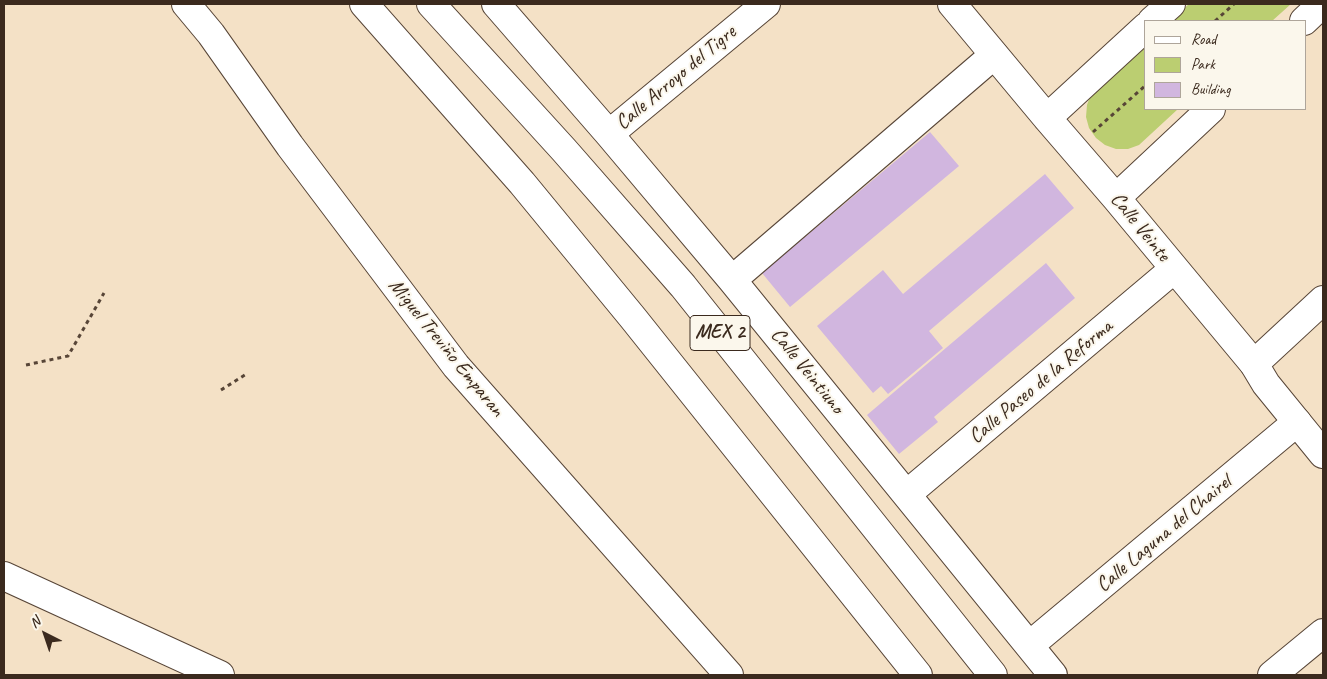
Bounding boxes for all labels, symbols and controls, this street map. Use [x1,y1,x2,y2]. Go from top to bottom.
street label: Calle Arroyo del Tigre [611,20,741,136]
legend [1144,20,1307,110]
text: Road [1191,30,1216,49]
text: Park [1191,55,1215,74]
text: Building [1191,80,1230,99]
street label: Calle Veinte [1104,187,1176,267]
street label: Miguel Treviño Emparan [383,274,509,422]
street label: Calle Paseo de la Reforma [964,315,1118,449]
road number: MEX 2 [690,316,750,350]
street label: Calle Veintiuno [765,323,849,419]
street label: Calle Laguna del Chairel [1091,470,1237,598]
north arrow [20,609,70,659]
text: N [26,613,44,632]

